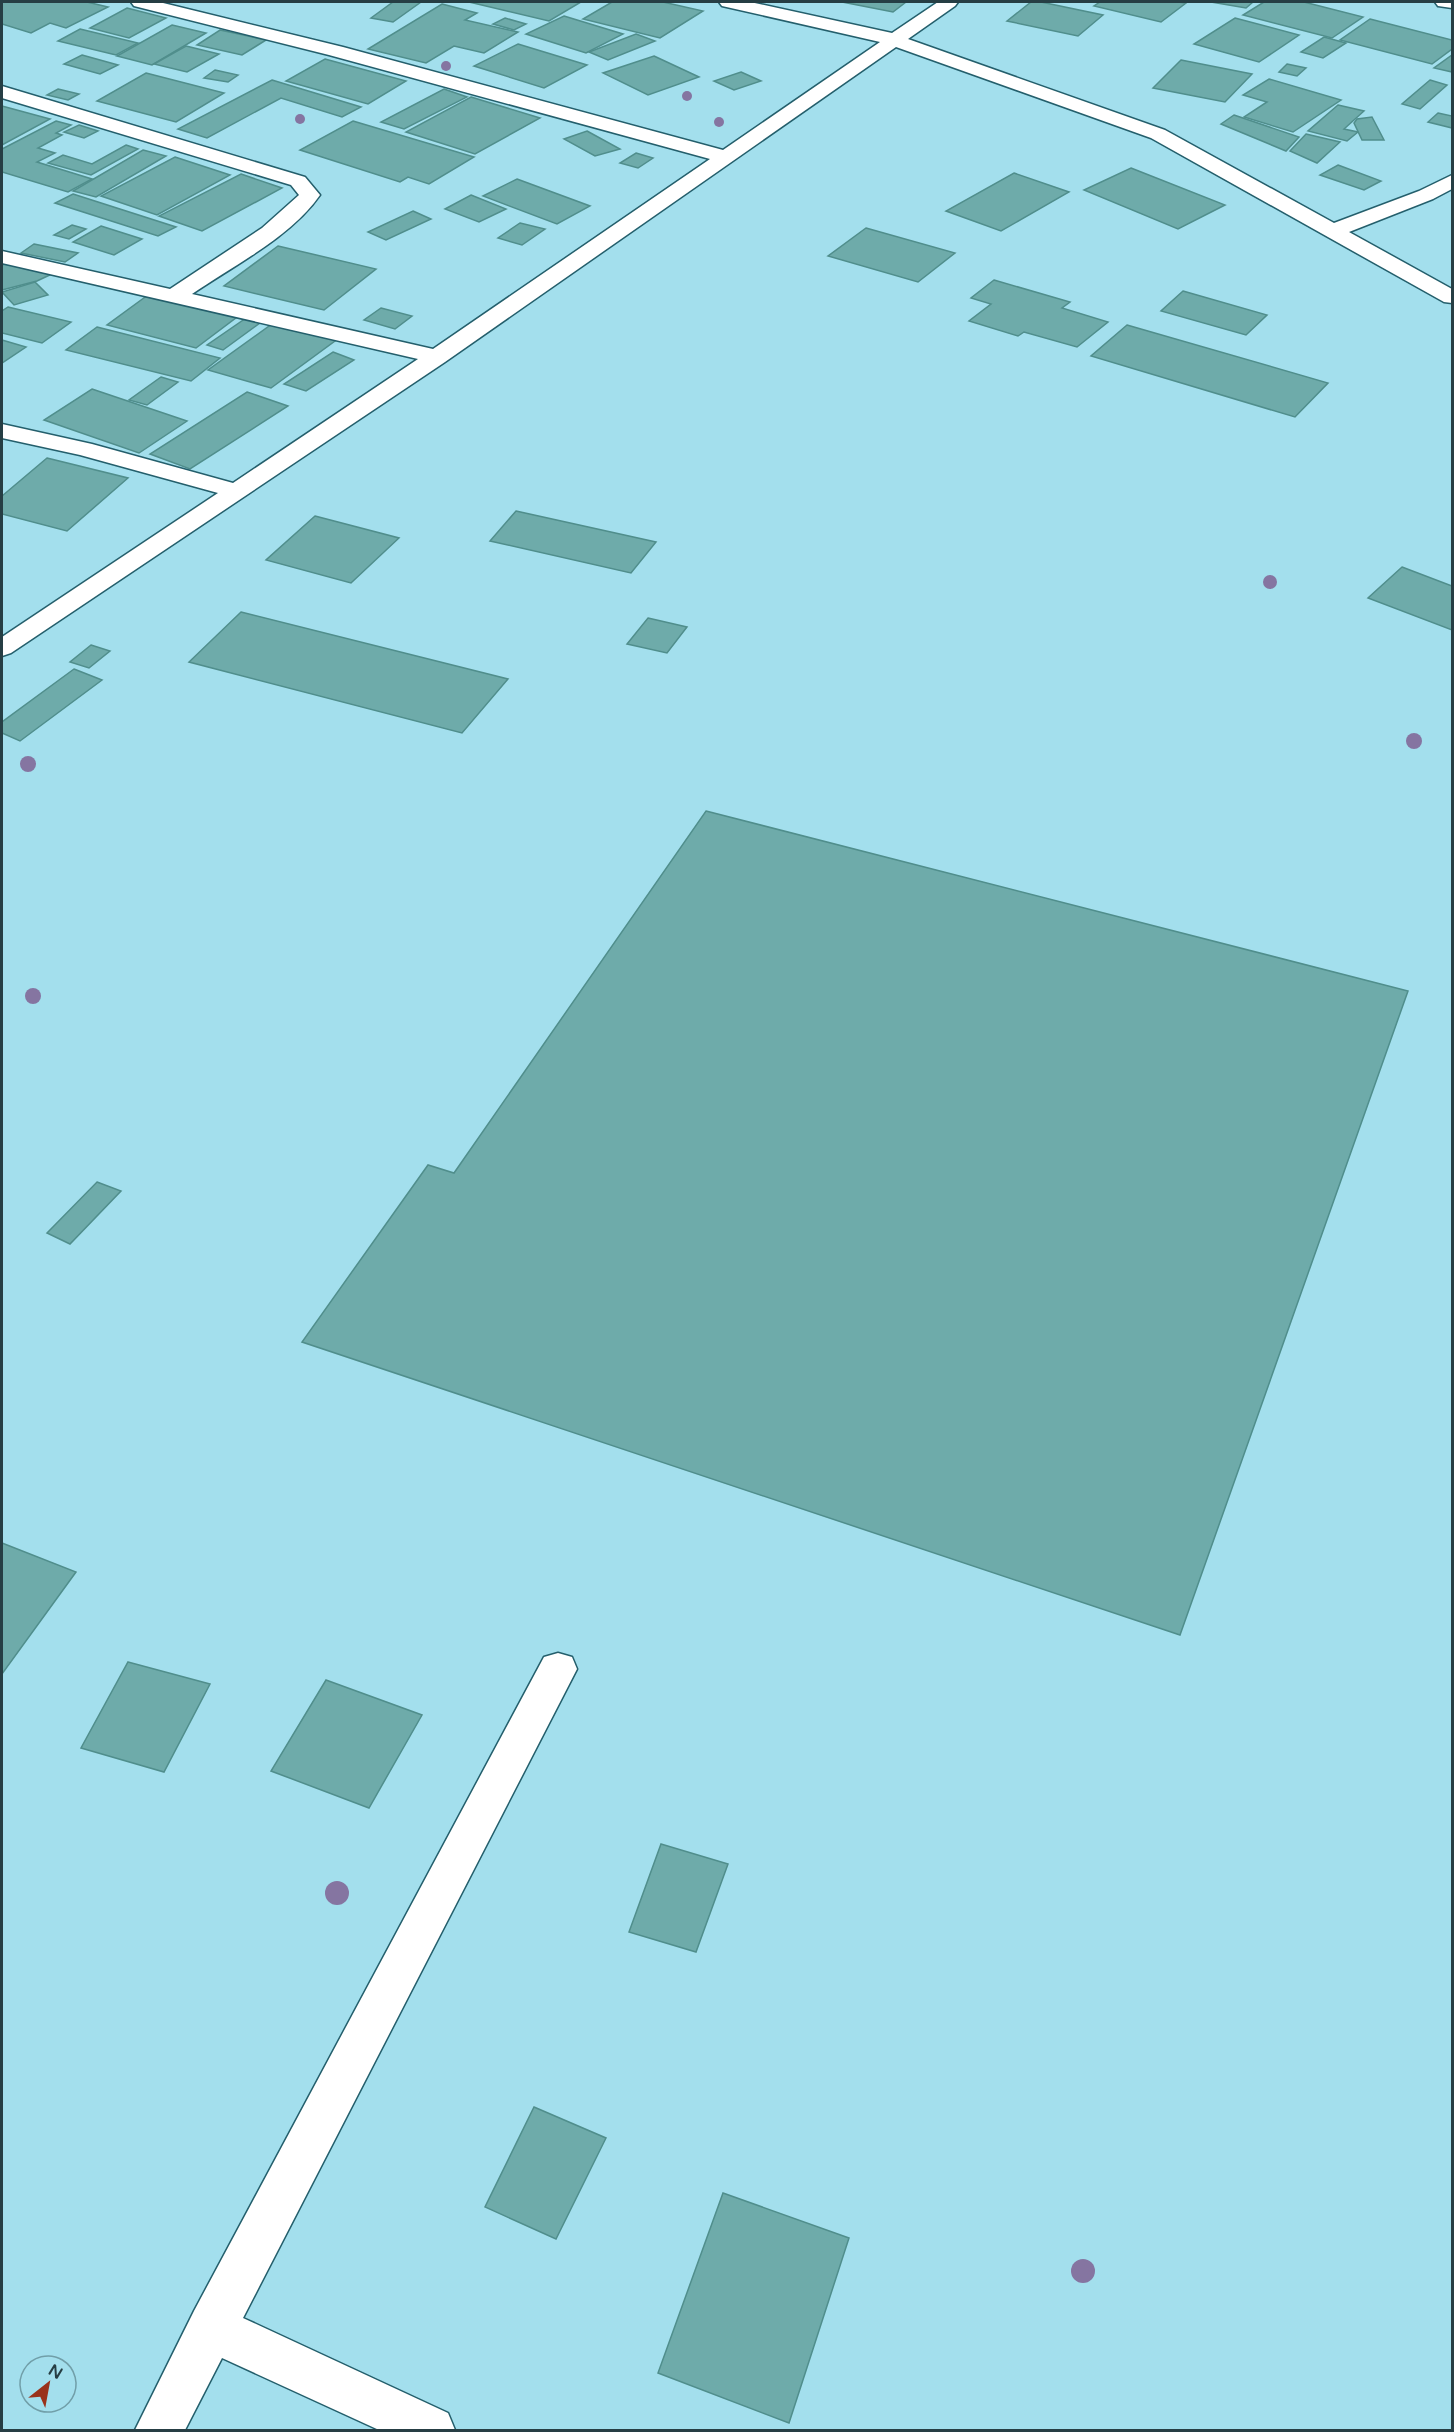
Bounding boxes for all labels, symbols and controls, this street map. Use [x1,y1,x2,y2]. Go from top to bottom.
north arrow [18,2354,78,2414]
text: N [45,2360,66,2384]

